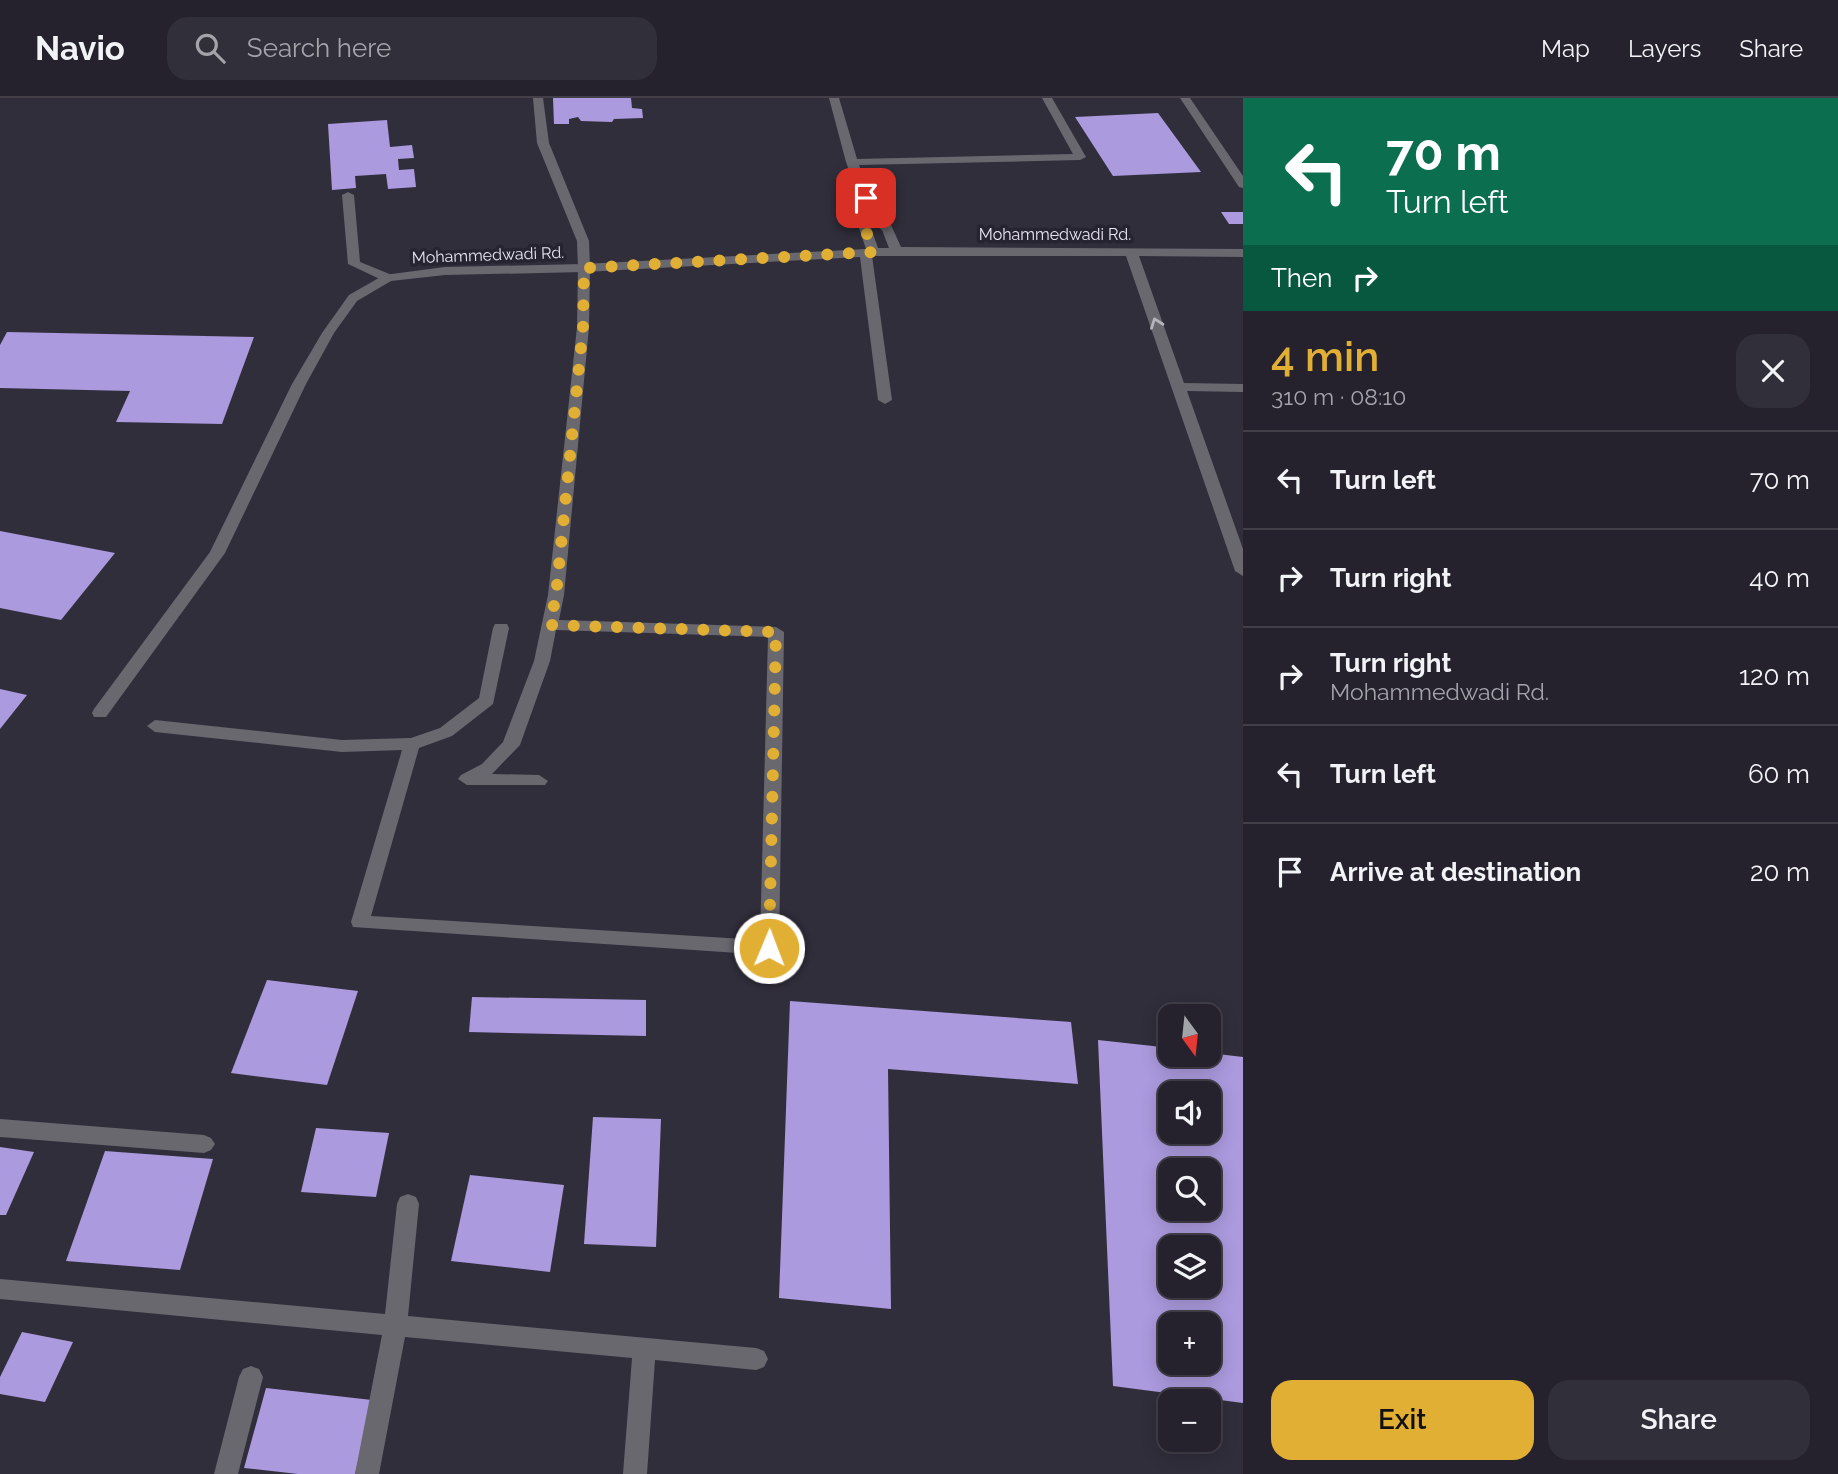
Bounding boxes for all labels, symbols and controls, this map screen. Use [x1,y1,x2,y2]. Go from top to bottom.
search box [167,17,657,80]
text: Navio [35,29,125,68]
icon: search [191,29,229,67]
text: Search here [247,33,391,63]
text: Map [1541,34,1590,63]
text: Layers [1628,34,1701,63]
text: Share [1739,34,1803,63]
text: 70 m [1386,124,1501,181]
icon: left [1271,126,1362,217]
pin [836,168,896,228]
icon: arrive [847,179,885,217]
text: Turn left [1386,183,1508,220]
street label: Mohammedwadi Rd. [979,225,1131,244]
street label: Mohammedwadi Rd. [411,243,565,267]
icon: right [1346,259,1384,297]
text: Then [1271,263,1332,293]
one-way arrow [1150,317,1164,329]
text: 4 min [1271,332,1379,381]
button: close [1736,334,1810,408]
text: 310 m · 08:10 [1271,383,1406,410]
icon: left [1271,461,1309,499]
text: Turn left [1330,465,1436,495]
text: 70 m [1750,465,1810,495]
icon: right [1271,559,1309,597]
text: Turn right [1330,563,1451,593]
text: 40 m [1749,563,1810,593]
text: Turn right [1330,648,1451,678]
icon: right [1271,657,1309,695]
text: 120 m [1739,661,1810,691]
text: Mohammedwadi Rd. [1330,678,1549,705]
icon: left [1271,755,1309,793]
text: Turn left [1330,759,1436,789]
text: 60 m [1748,759,1810,789]
icon: arrive [1271,853,1309,891]
text: Arrive at destination [1330,857,1581,887]
text: 20 m [1750,857,1810,887]
position arrow [732,911,806,985]
north arrow [1158,1004,1222,1068]
map controls [1158,1004,1221,1452]
button: sound [1158,1081,1221,1144]
button: search [1158,1158,1221,1221]
button: layers [1158,1235,1221,1298]
button: + [1158,1312,1221,1375]
button: Exit [1271,1380,1534,1460]
button: Share [1548,1380,1810,1460]
button: − [1158,1389,1221,1452]

